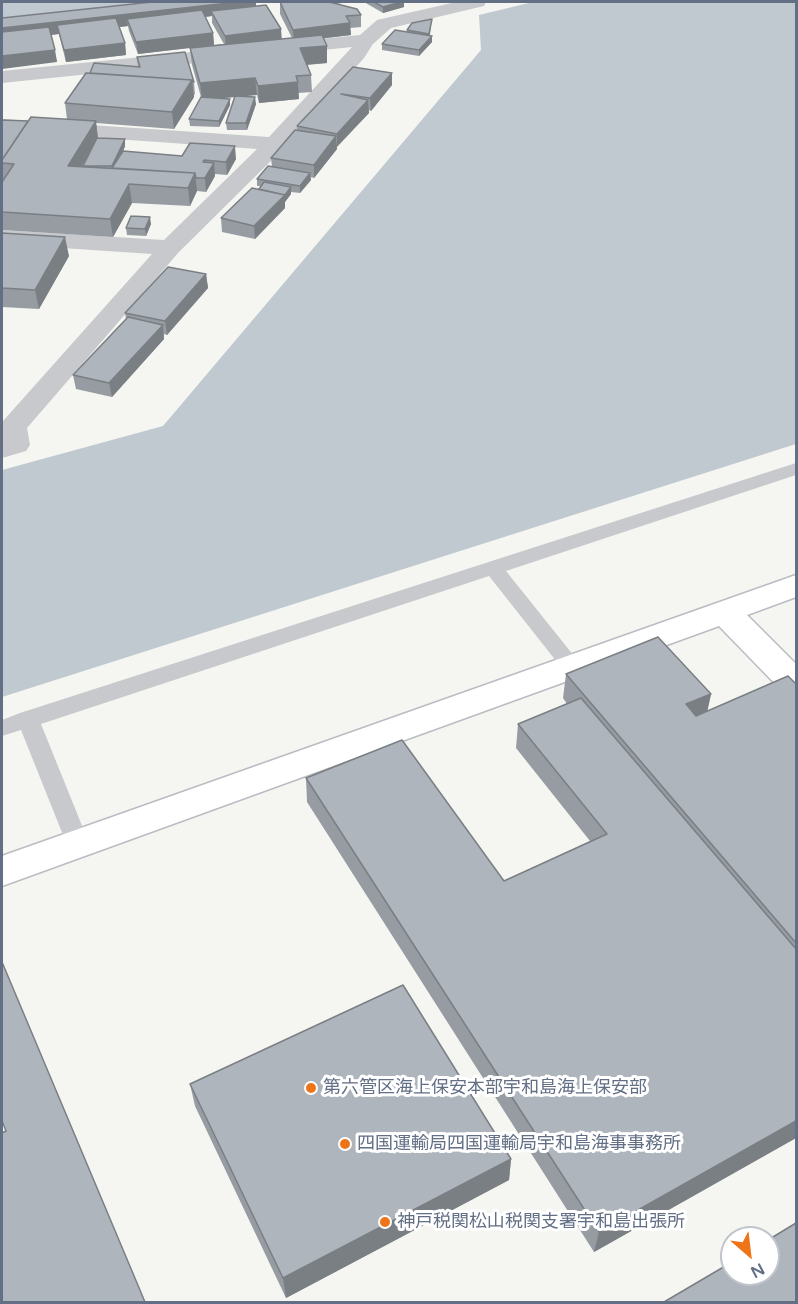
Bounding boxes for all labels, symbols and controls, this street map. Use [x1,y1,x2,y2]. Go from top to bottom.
place label: 第六管区海上保安本部宇和島海上保安部 [323,1077,647,1099]
marker: 第六管区海上保安本部宇和島海上保安部 [304,1081,318,1095]
place label: 四国運輸局四国運輸局宇和島海事事務所 [357,1133,681,1155]
marker: 四国運輸局四国運輸局宇和島海事事務所 [338,1137,352,1151]
place label: 神戸税関松山税関支署宇和島出張所 [397,1211,685,1233]
marker: 神戸税関松山税関支署宇和島出張所 [378,1215,392,1229]
north arrow [720,1226,780,1286]
text: N [747,1258,768,1282]

